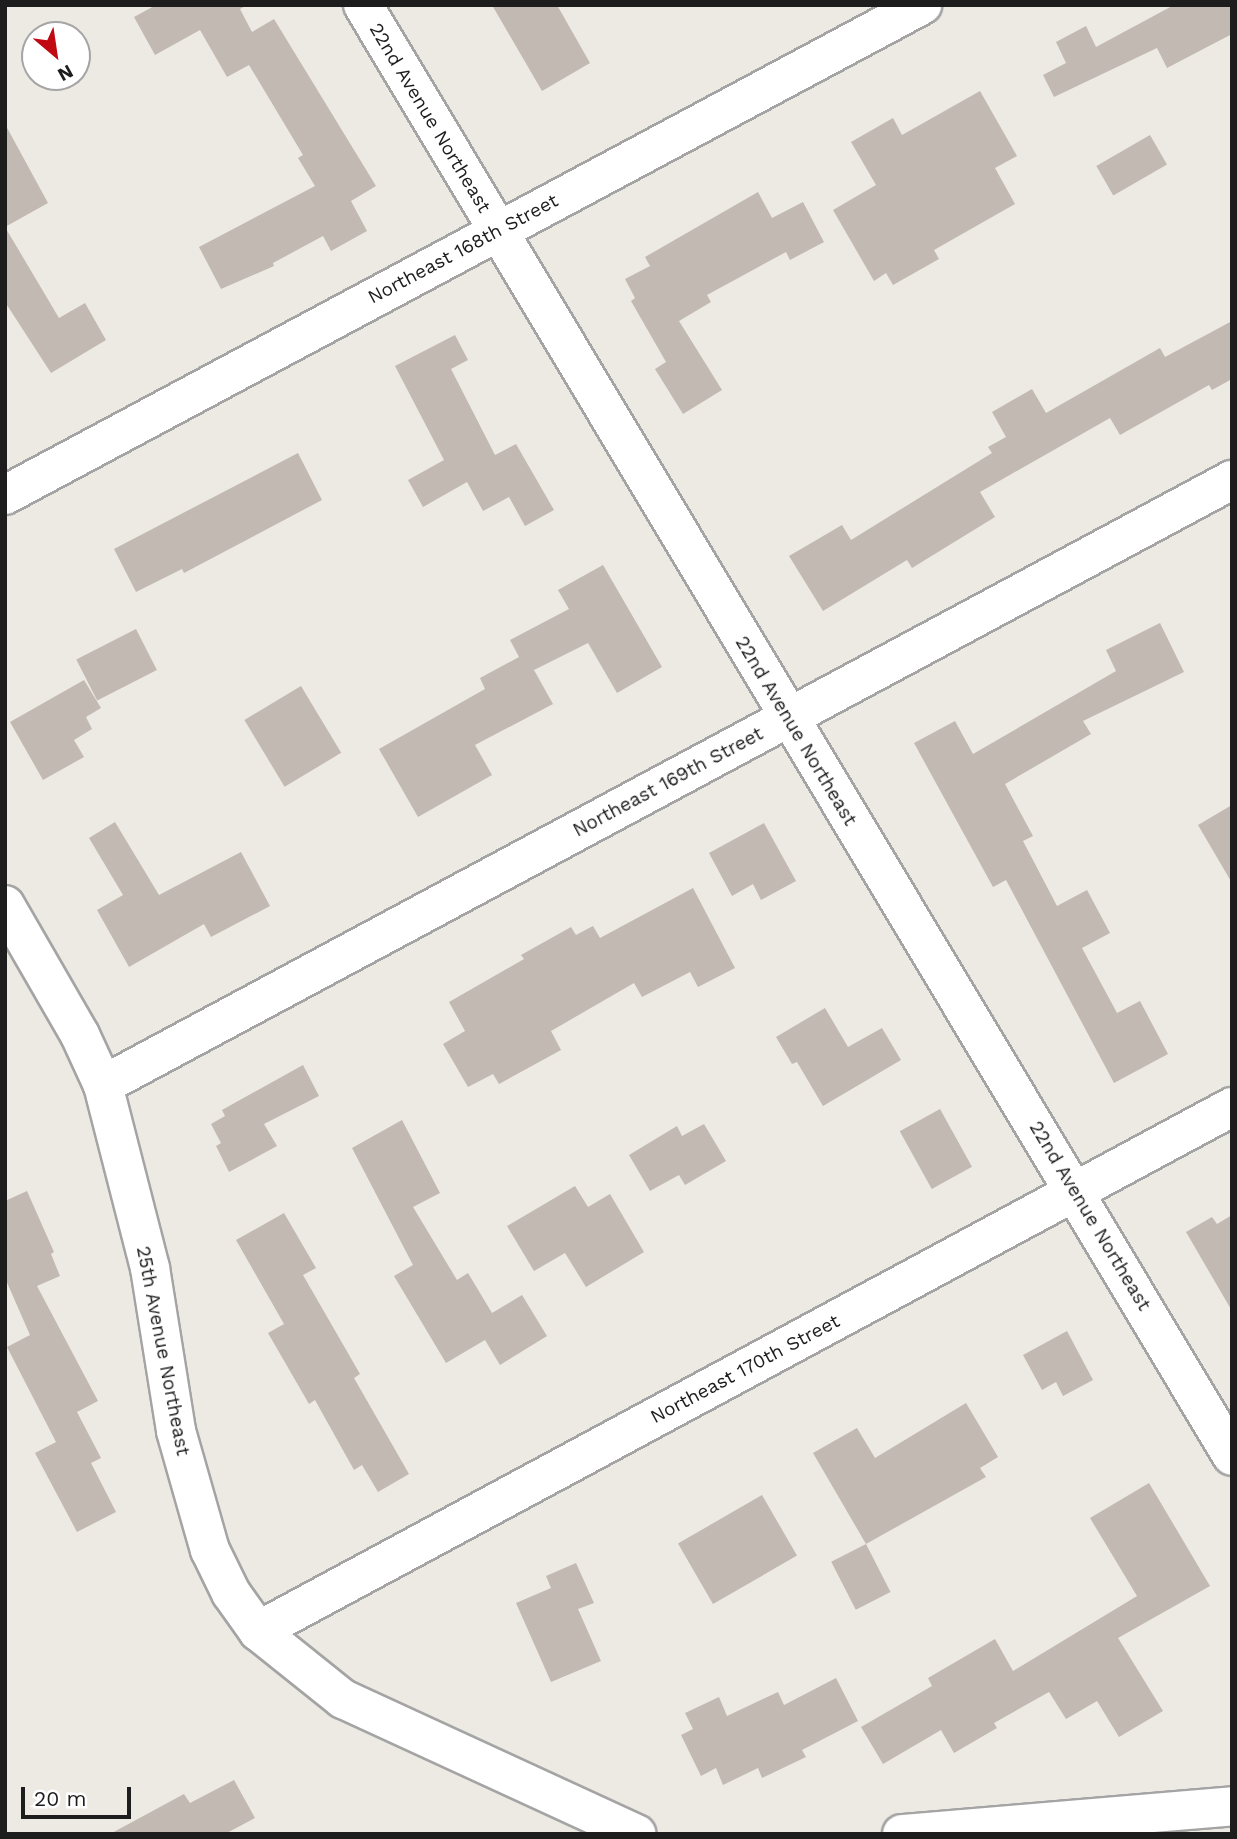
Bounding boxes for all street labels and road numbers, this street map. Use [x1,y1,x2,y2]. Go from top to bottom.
street label: 22nd Avenue Northeast [364,19,496,217]
street label: Northeast 168th Street [364,189,562,309]
street label: 22nd Avenue Northeast [730,632,862,830]
street label: Northeast 169th Street [569,722,767,842]
street label: 22nd Avenue Northeast [1024,1117,1156,1315]
street label: 25th Avenue Northeast [131,1244,195,1458]
street label: Northeast 170th Street [646,1309,844,1429]

